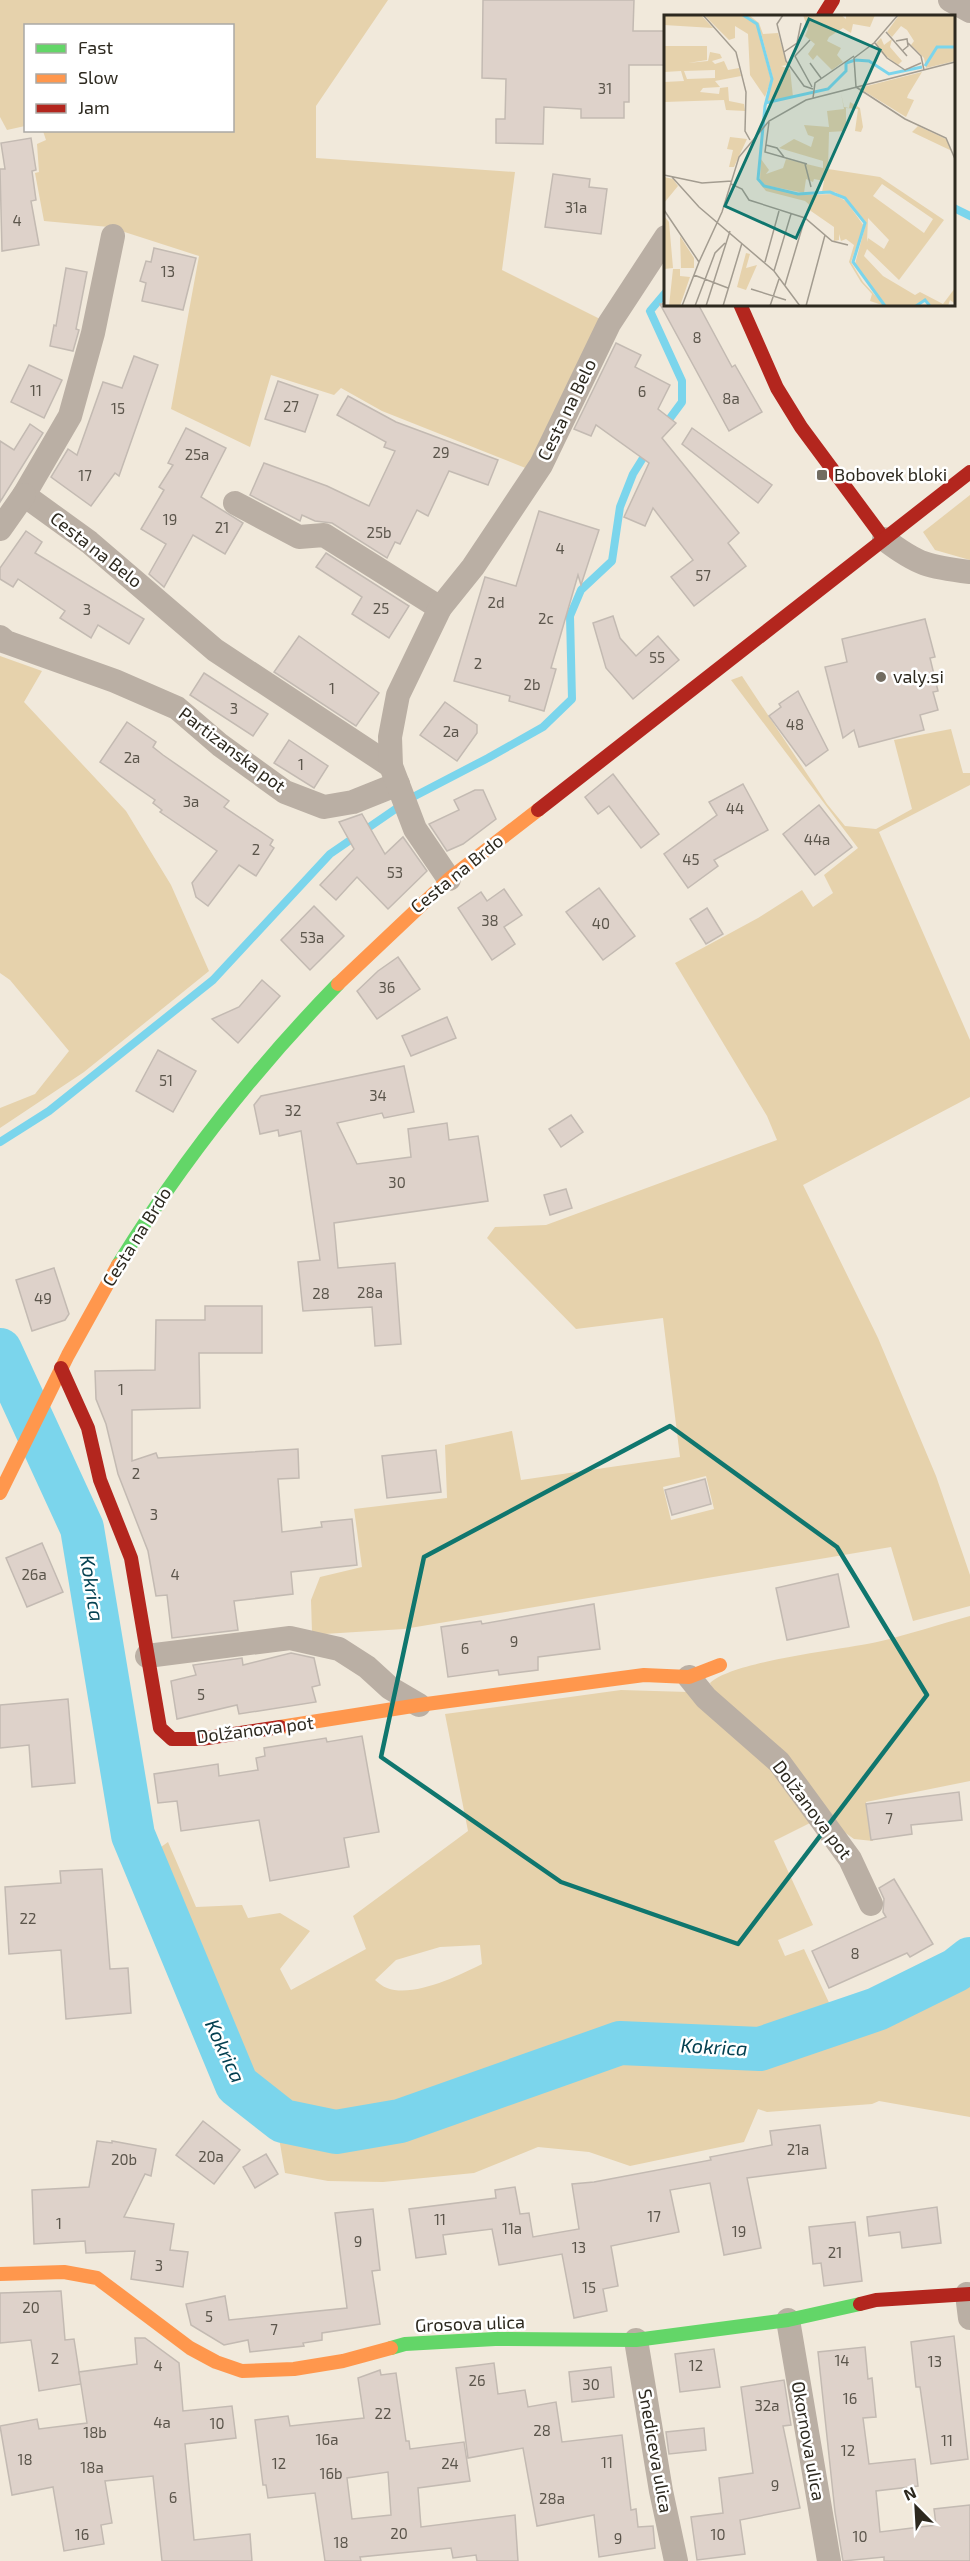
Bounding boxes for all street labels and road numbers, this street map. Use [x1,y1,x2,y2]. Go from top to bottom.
street label: Cesta na Belo [532,355,600,464]
street label: Cesta na Belo [46,507,147,592]
street label: Partizanska pot [175,702,291,797]
street label: Cesta na Brdo [406,829,507,917]
street label: Cesta na Brdo [97,1183,175,1290]
street label: Dolžanova pot [195,1711,315,1747]
street label: Dolžanova pot [769,1756,857,1863]
street label: Grosova ulica [415,2310,525,2336]
street label: Okornova ulica [788,2379,830,2502]
street label: Snediceva ulica [634,2387,678,2514]

